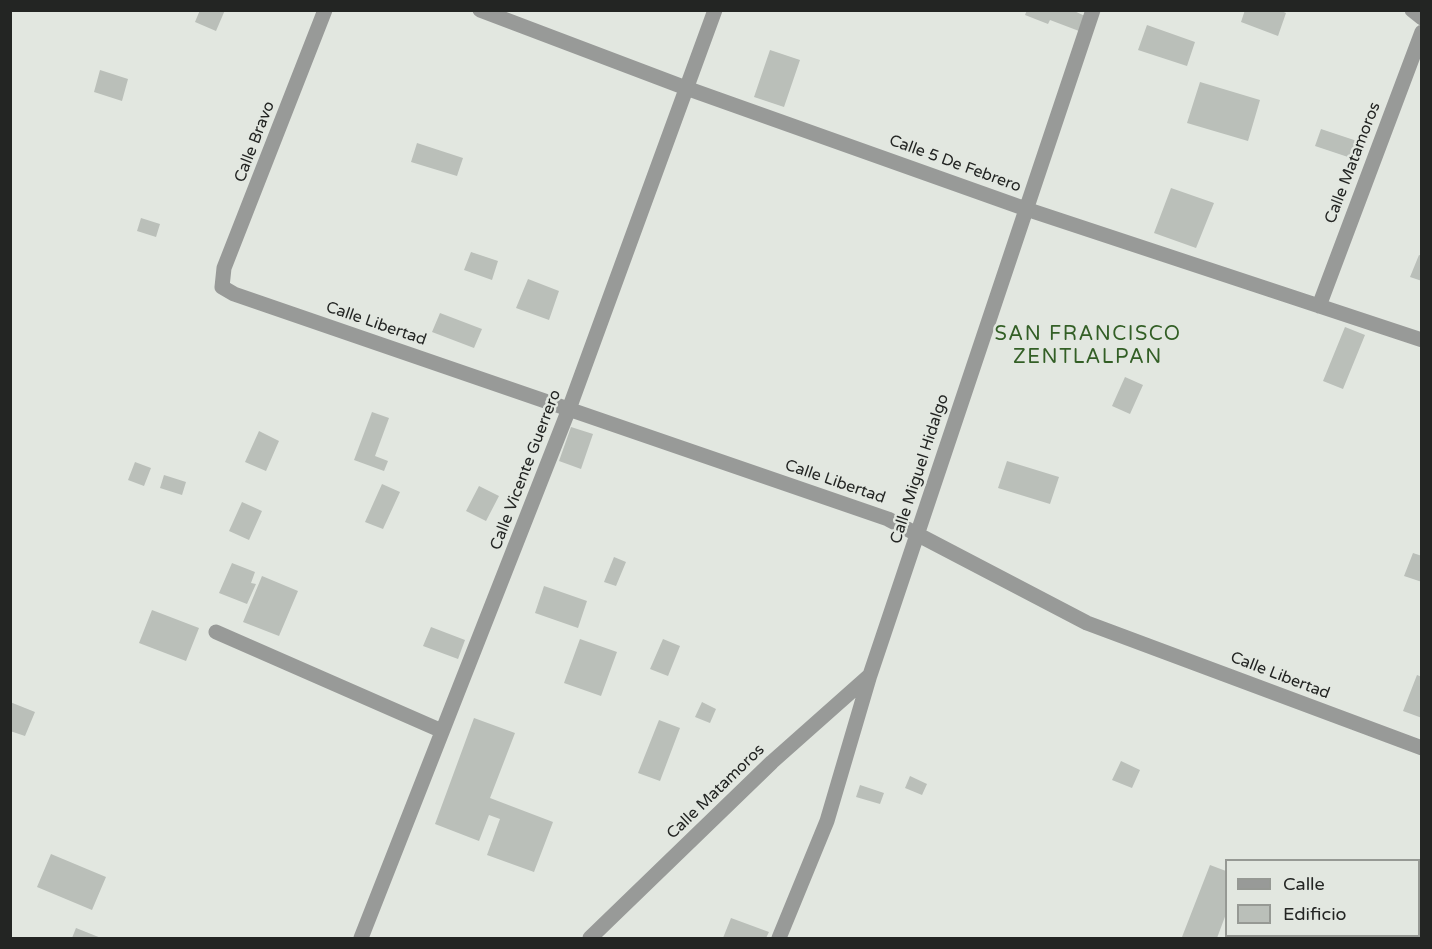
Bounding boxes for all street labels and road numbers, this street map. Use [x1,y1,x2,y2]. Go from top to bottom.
street label: Calle Bravo [231,99,279,185]
street label: Calle Matamoros [1321,100,1385,226]
street label: Calle 5 De Febrero [886,131,1024,197]
street label: Calle Libertad [323,298,429,350]
street label: Calle Vicente Guerrero [487,387,565,553]
street label: Calle Miguel Hidalgo [887,392,953,546]
street label: Calle Libertad [782,456,888,508]
street label: Calle Libertad [1228,648,1332,704]
street label: Calle Matamoros [663,741,769,843]

